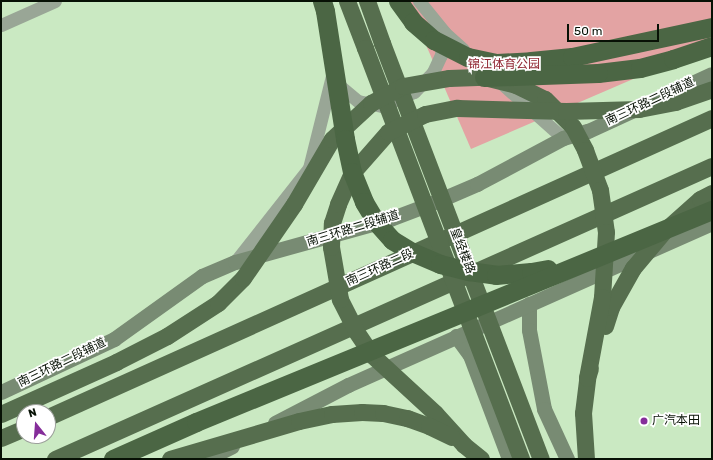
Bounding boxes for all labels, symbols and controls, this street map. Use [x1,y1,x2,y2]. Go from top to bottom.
scale bar [569,16,661,42]
text: 50 m [574,24,602,38]
park label: 锦江体育公园 [468,58,540,72]
street label: 南三环路二段辅道 [603,75,697,129]
street label: 南三环路二段辅道 [305,208,401,250]
street label: 皇经楼路 [447,226,477,276]
street label: 南三环路二段 [344,247,416,289]
street label: 南三环路二段辅道 [16,335,108,391]
north arrow [16,404,56,444]
text: N [27,406,38,420]
place label: 广汽本田 [652,414,700,428]
marker: 广汽本田 [639,416,649,426]

